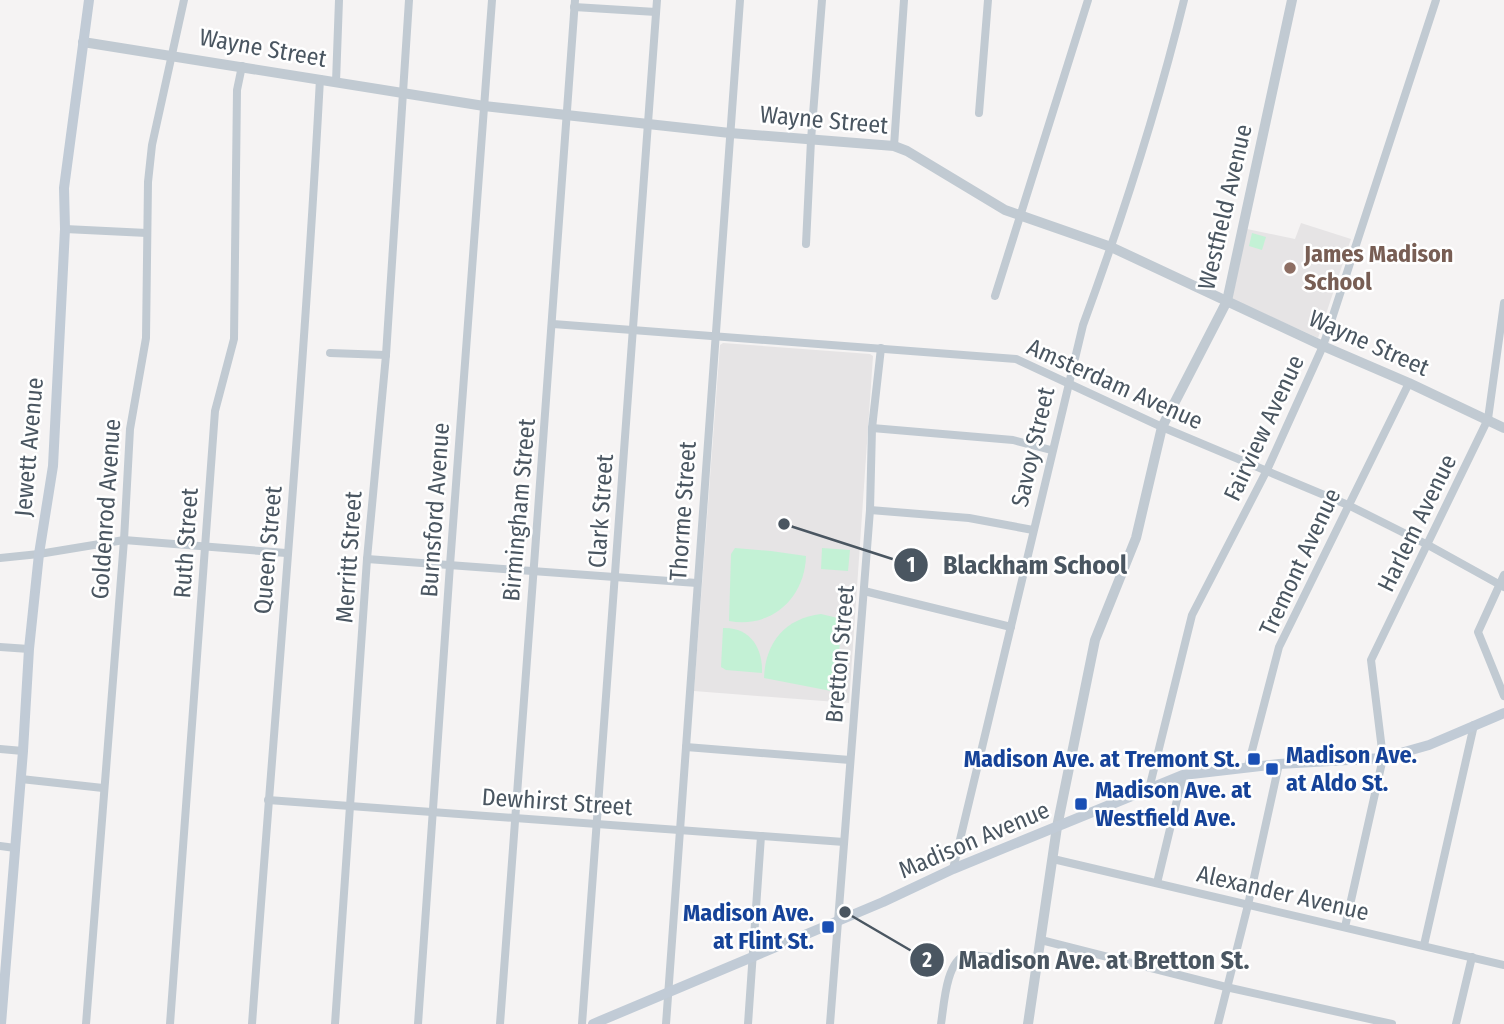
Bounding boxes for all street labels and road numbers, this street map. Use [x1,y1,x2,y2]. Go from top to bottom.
street label: Wayne Street [197,23,329,73]
street label: Wayne Street [759,100,889,140]
street label: Westfield Avenue [1192,122,1258,292]
street label: Wayne Street [1305,304,1434,382]
street label: Amsterdam Avenue [1023,333,1207,435]
street label: Fairview Avenue [1218,351,1310,505]
street label: Jewett Avenue [9,376,49,518]
street label: Savoy Street [1006,384,1060,509]
street label: Birmingham Street [497,417,541,603]
street label: Goldenrod Avenue [86,418,126,600]
street label: Burnsford Avenue [415,422,455,598]
street label: Thorme Street [664,440,702,582]
street label: Harlem Avenue [1372,450,1462,596]
street label: Clark Street [583,453,619,569]
street label: Tremont Avenue [1254,484,1346,640]
street label: Queen Street [248,485,288,615]
street label: Ruth Street [168,487,204,599]
street label: Merritt Street [330,490,368,624]
street label: Bretton Street [820,584,860,724]
street label: Dewhirst Street [481,783,633,821]
street label: Madison Avenue [894,796,1054,884]
street label: Alexander Avenue [1194,860,1372,926]

